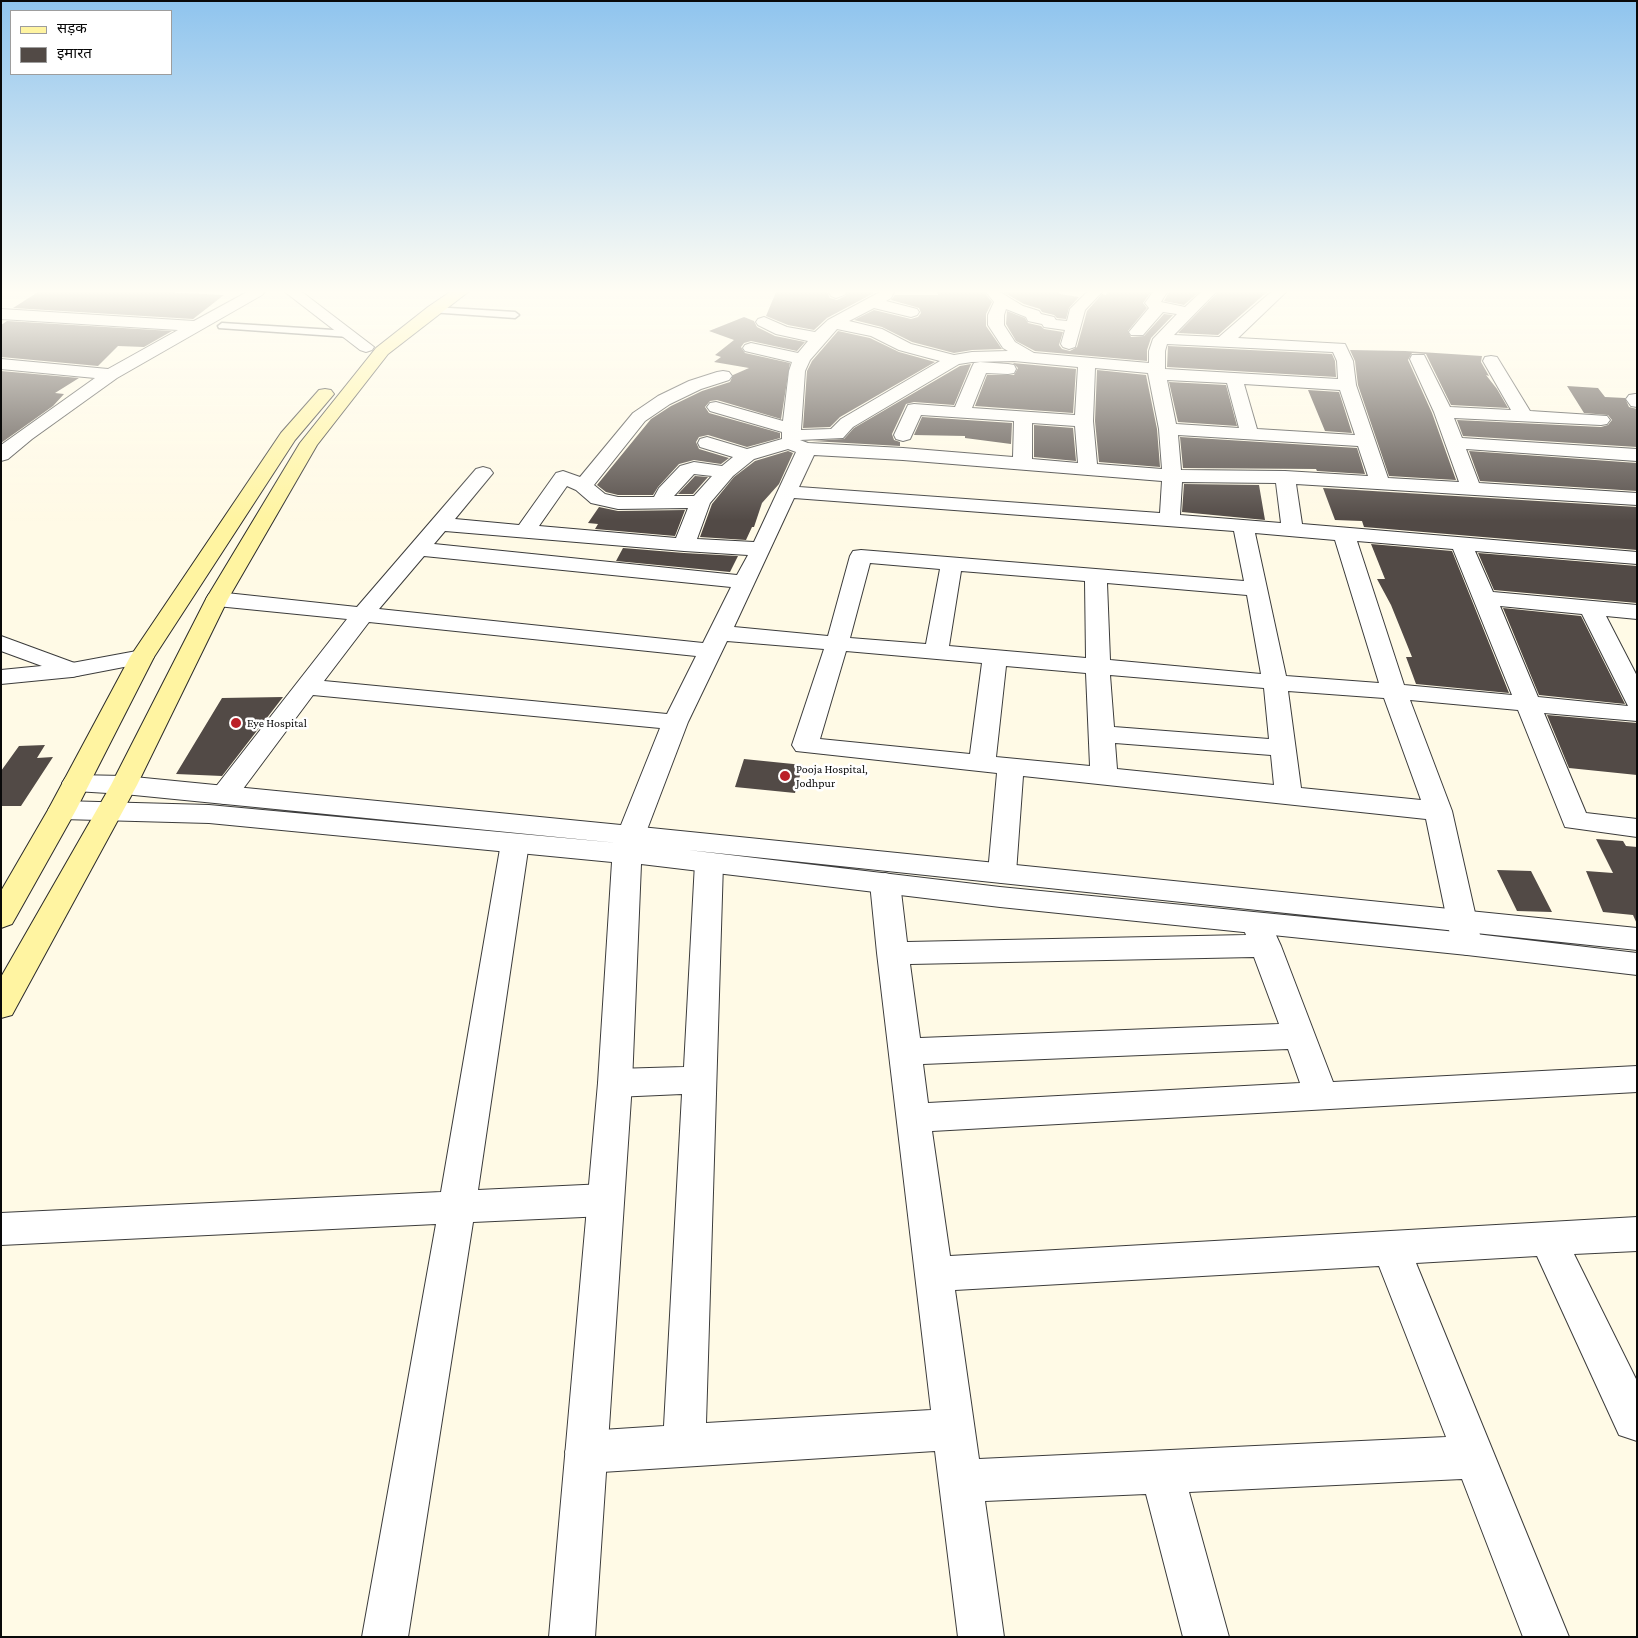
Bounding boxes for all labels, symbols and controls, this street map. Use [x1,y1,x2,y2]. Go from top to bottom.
legend [10,10,172,75]
text: सड़क [57,20,87,36]
text: इमारत [57,45,92,61]
marker: Eye Hospital [229,716,243,730]
place label: Eye Hospital [247,716,307,730]
place label: Pooja Hospital, Jodhpur [796,762,868,790]
marker: Pooja Hospital, Jodhpur [778,769,792,783]

